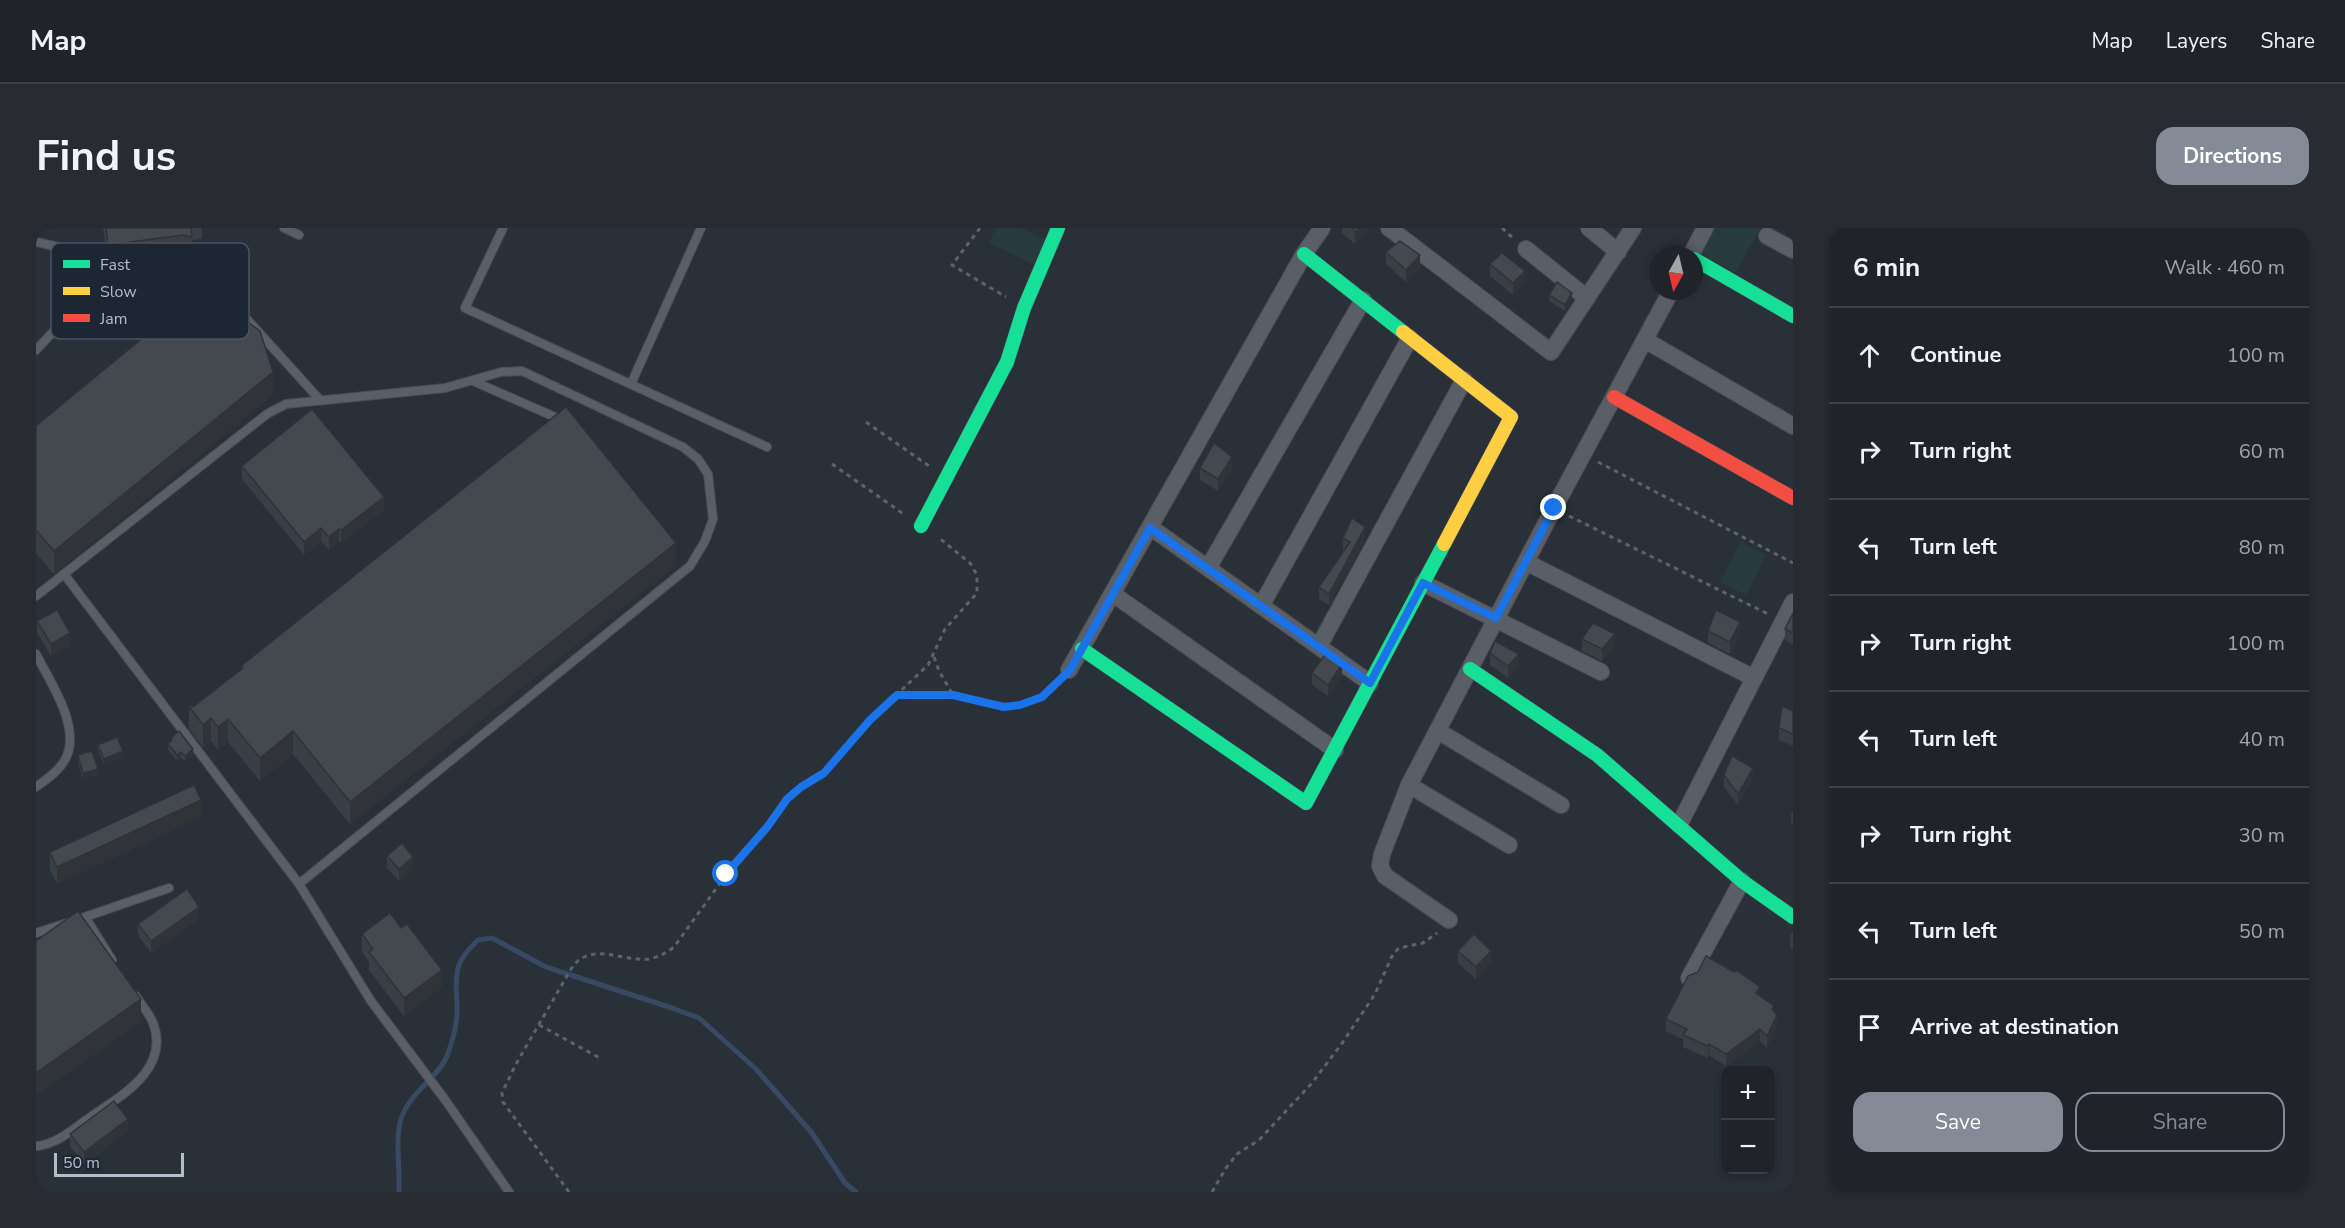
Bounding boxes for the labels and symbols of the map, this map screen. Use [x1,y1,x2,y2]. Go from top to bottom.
legend [51,243,249,339]
north arrow [1649,246,1703,300]
text: Fast [100,254,131,276]
text: Slow [100,281,137,303]
text: Jam [99,308,127,330]
route end [1540,494,1566,520]
route start [712,860,738,886]
scale bar [54,1150,184,1178]

